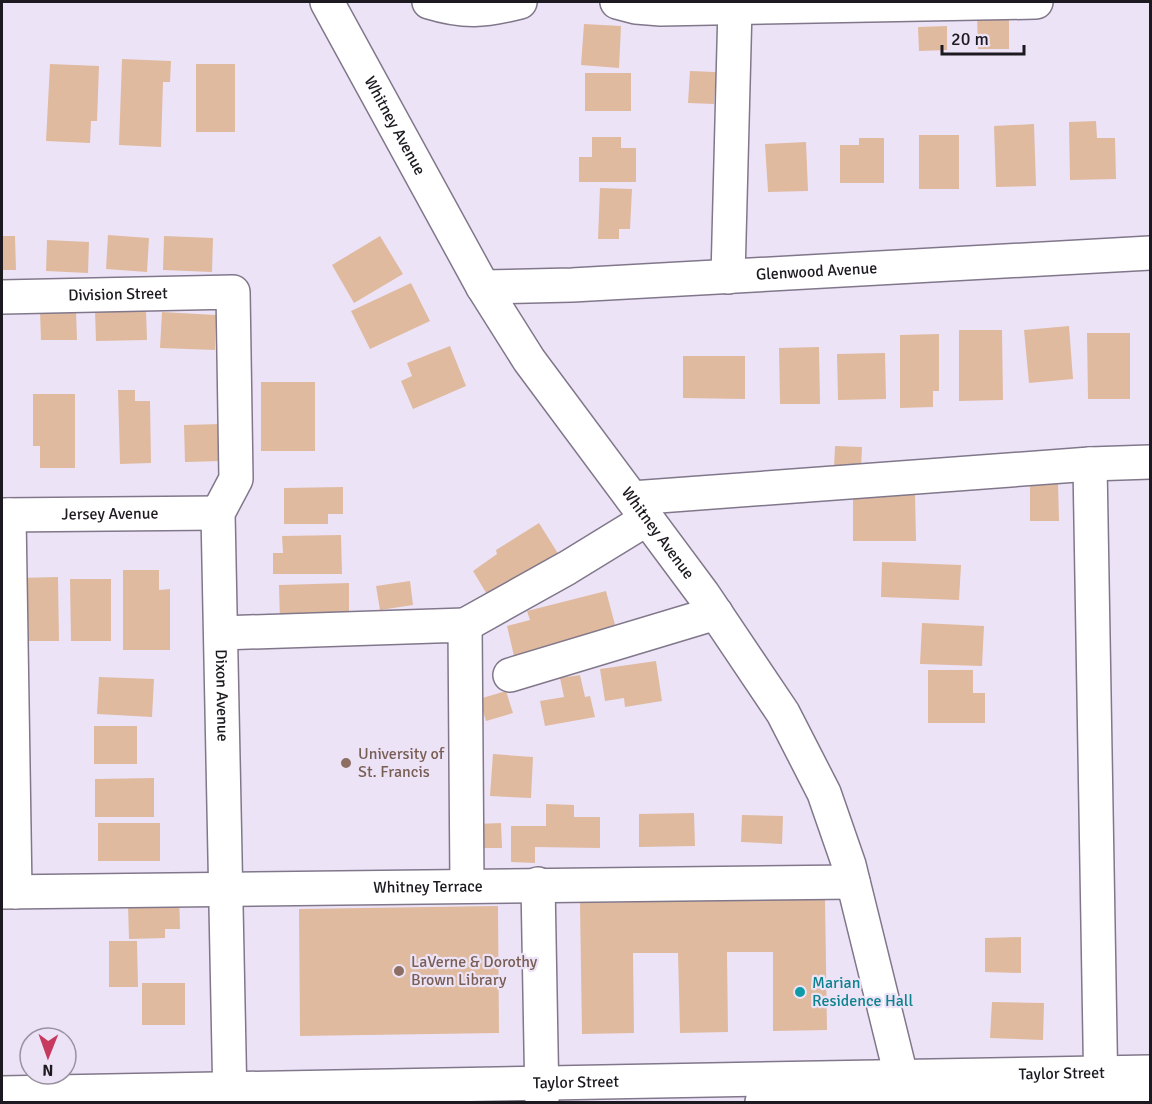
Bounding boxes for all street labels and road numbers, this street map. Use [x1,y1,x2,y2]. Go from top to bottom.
street label: Whitney Avenue [360,73,430,179]
street label: Glenwood Avenue [755,258,878,285]
street label: Division Street [68,283,168,306]
street label: Whitney Avenue [617,483,699,583]
street label: Jersey Avenue [61,504,159,524]
street label: Dixon Avenue [211,649,233,742]
street label: Whitney Terrace [373,876,483,898]
street label: Taylor Street [1019,1063,1105,1084]
street label: Taylor Street [533,1072,620,1093]

